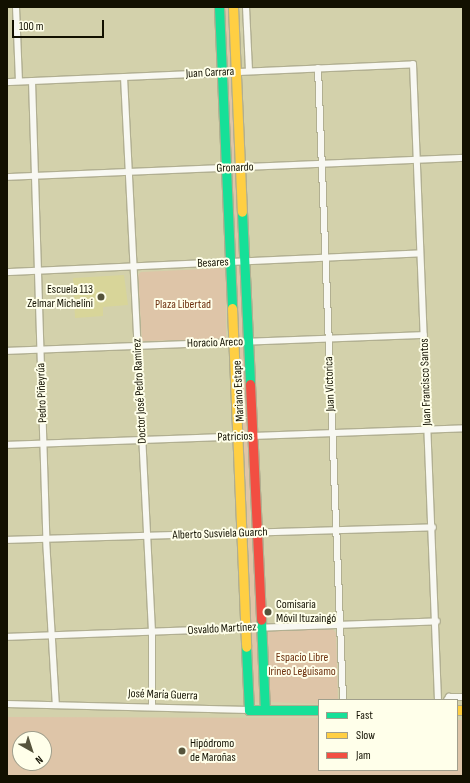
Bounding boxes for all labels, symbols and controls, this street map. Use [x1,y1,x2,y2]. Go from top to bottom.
scale bar [14,12,106,38]
text: 100 m [19,19,44,34]
street label: Juan Carrara [185,65,235,81]
street label: Gronardo [216,160,254,176]
street label: Besares [197,255,229,271]
place label: Escuela 113 Zelmar Michelini [27,283,93,311]
marker: Escuela 113 Zelmar Michelini [96,292,106,302]
park label: Plaza Libertad [155,298,211,312]
street label: Horacio Areco [187,335,243,351]
street label: Doctor José Pedro Ramírez [130,338,150,444]
street label: Juan Francisco Santos [417,338,435,426]
street label: Juan Victorica [322,356,338,412]
street label: Mariano Estape [230,360,248,422]
street label: Pedro Piñeyrúa [34,363,50,423]
street label: Patricios [217,429,253,445]
street label: Alberto Susviela Guarch [172,525,268,543]
place label: Comisaria Móvil Ituzaingó [276,598,336,626]
marker: Comisaria Móvil Ituzaingó [263,607,273,617]
street label: Osvaldo Martínez [187,620,257,638]
park label: Espacio Libre Irineo Leguisamo [268,651,336,679]
street label: José María Guerra [128,687,198,703]
legend [318,699,458,771]
text: Fast [356,708,373,723]
text: Slow [356,728,375,743]
north arrow [12,731,52,771]
place label: Hipódromo de Maroñas [190,737,236,765]
marker: Hipódromo de Maroñas [177,746,187,756]
text: Jam [356,748,371,763]
text: N [33,753,46,767]

